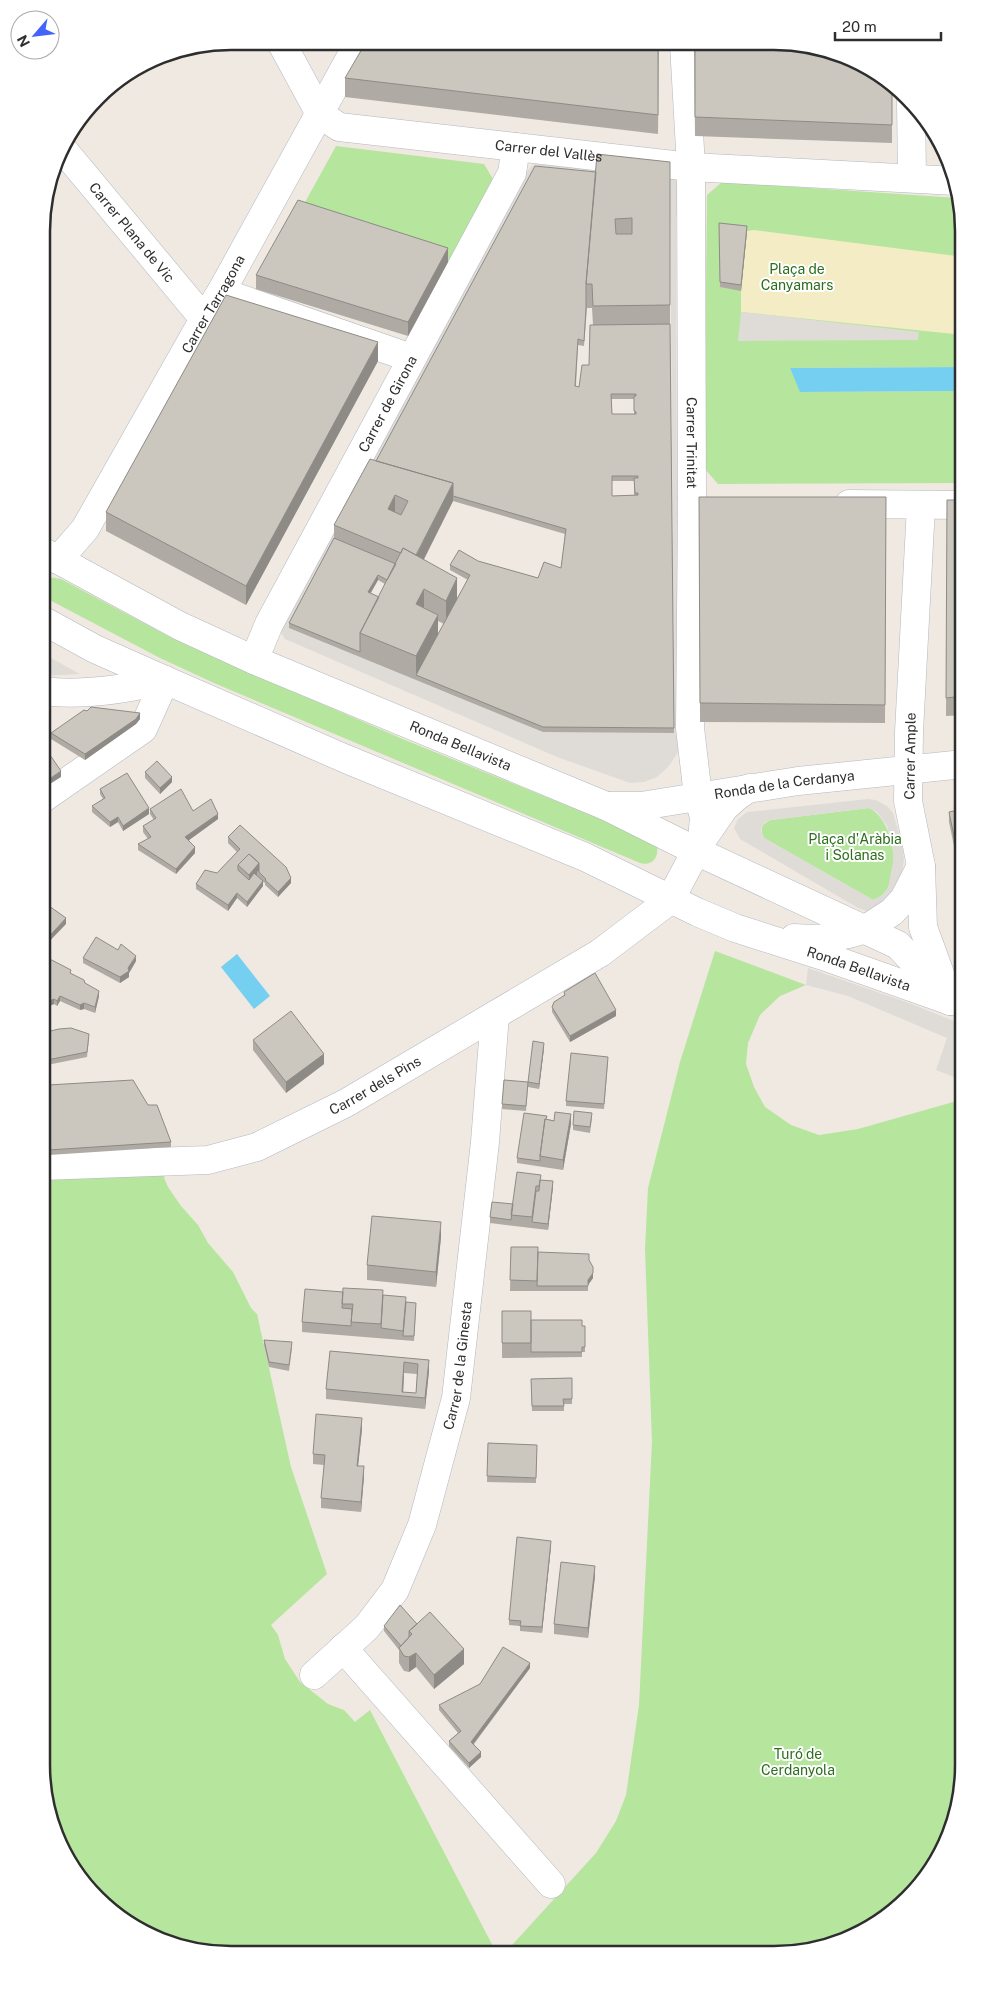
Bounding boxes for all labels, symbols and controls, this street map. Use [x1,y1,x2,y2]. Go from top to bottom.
north arrow [10,10,60,60]
scale bar [835,10,941,42]
text: 20 m [842,18,877,35]
text: N [14,33,33,50]
street label: Carrer del Vallès [494,137,603,165]
street label: Carrer Plana de Vic [86,179,178,285]
street label: Carrer Tarragona [178,252,248,356]
park label: Plaça de Canyamars [761,261,833,293]
street label: Carrer de Girona [355,353,420,455]
street label: Carrer Trinitat [684,397,700,489]
street label: Carrer Ample [901,712,919,800]
street label: Ronda Bellavista [407,717,514,774]
street label: Ronda de la Cerdanya [713,767,855,802]
park label: Plaça d'Aràbia i Solanas [808,831,902,863]
street label: Ronda Bellavista [805,943,913,994]
street label: Carrer dels Pins [327,1053,424,1118]
street label: Carrer de la Ginesta [440,1301,475,1432]
park label: Turó de Cerdanyola [761,1746,835,1778]

